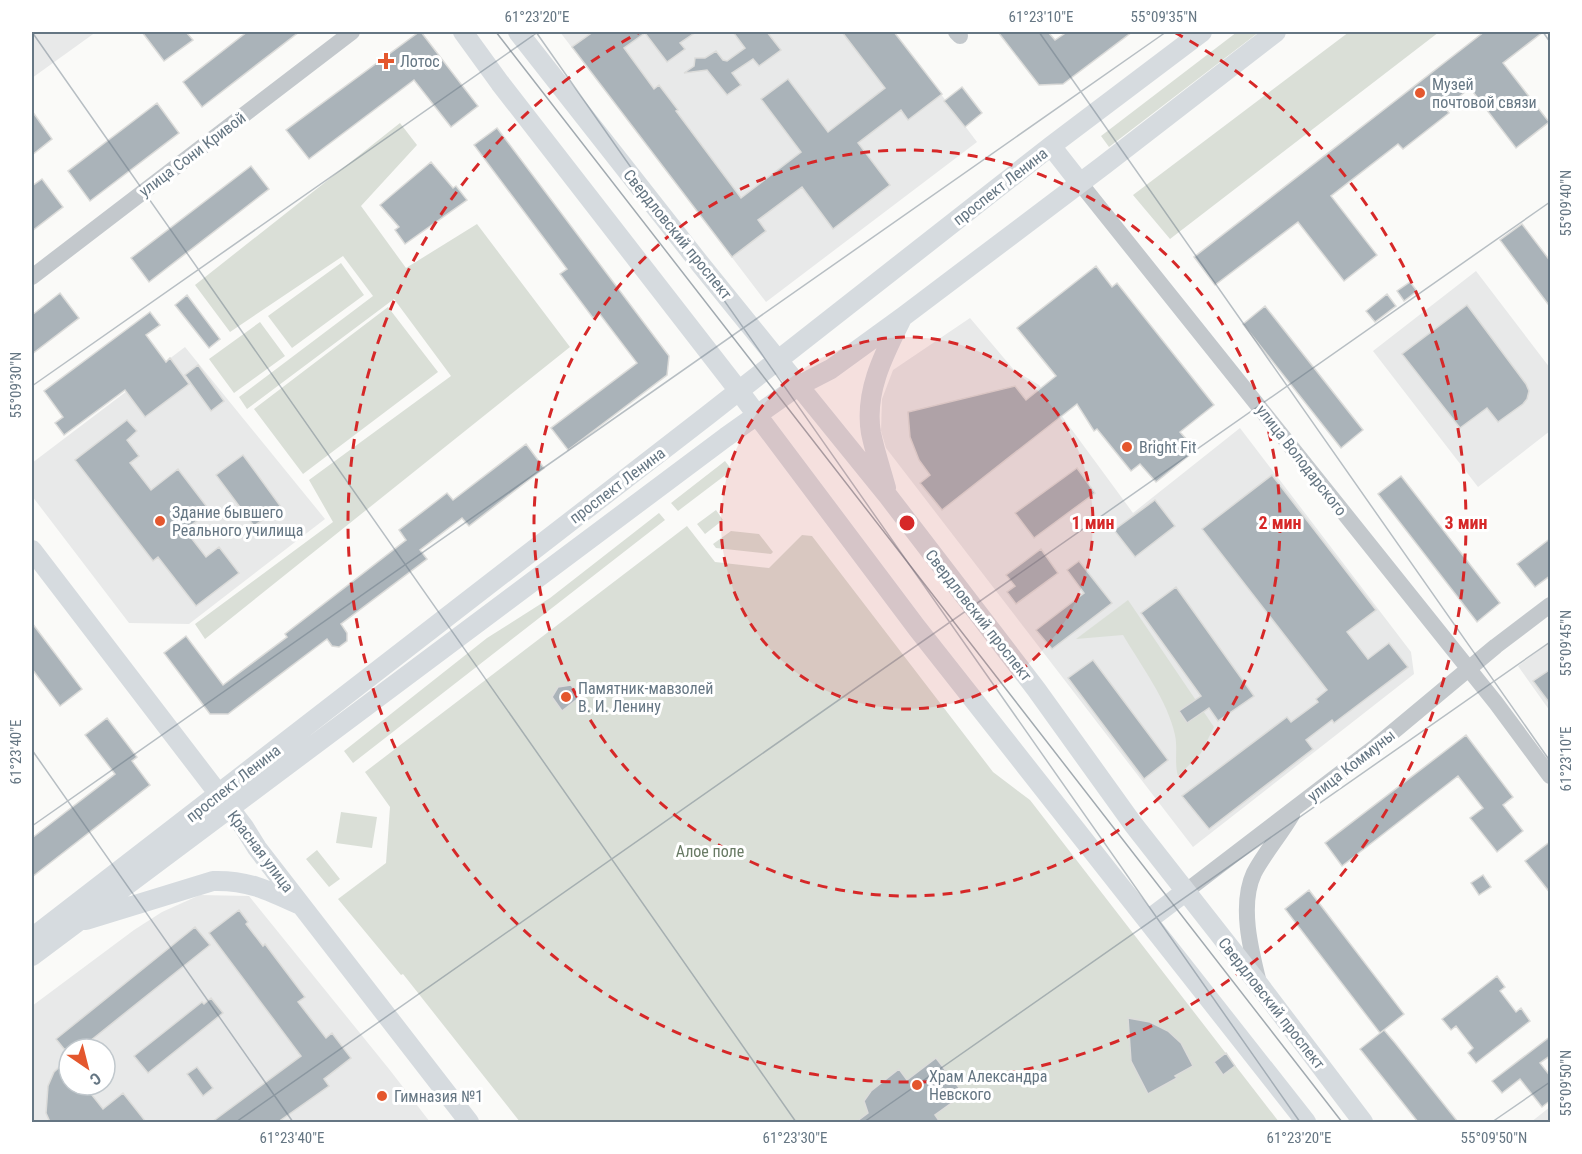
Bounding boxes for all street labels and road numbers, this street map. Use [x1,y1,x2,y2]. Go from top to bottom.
street label: улица Сони Кривой [135,108,249,201]
street label: проспект Ленина [949,144,1051,229]
street label: Свердловский проспект [619,165,736,303]
street label: улица Володарского [1252,401,1351,520]
street label: проспект Ленина [566,443,669,528]
street label: Свердловский проспект [921,546,1036,685]
street label: улица Коммуны [1304,725,1399,805]
street label: проспект Ленина [182,741,284,826]
street label: Красная улица [224,807,298,896]
street label: Свердловский проспект [1214,934,1329,1073]

